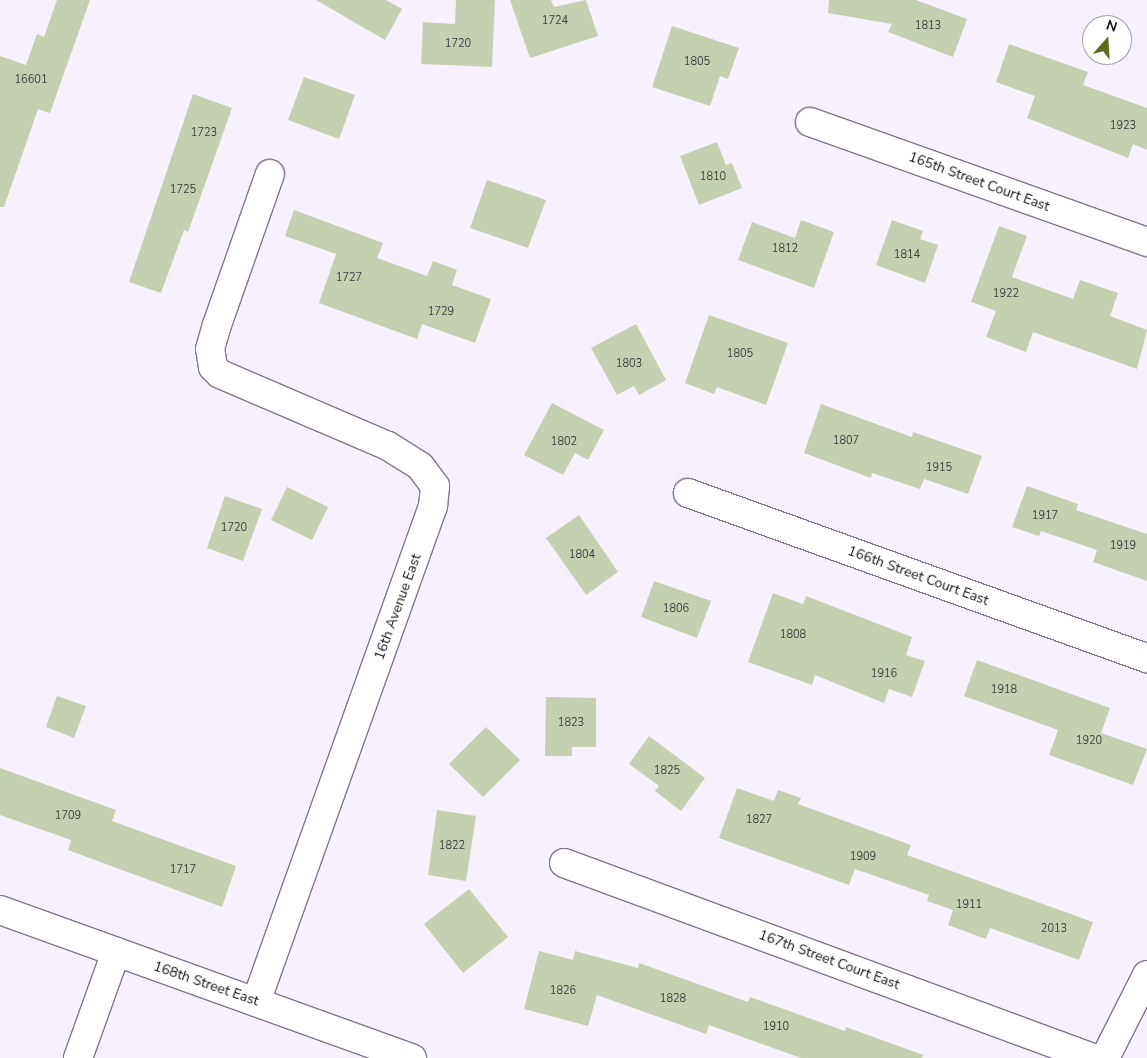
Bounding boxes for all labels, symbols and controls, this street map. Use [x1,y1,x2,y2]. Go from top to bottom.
house number: 1724 [542,14,568,28]
north arrow [1082,15,1132,65]
text: N [1104,16,1120,37]
house number: 1813 [915,19,941,33]
house number: 1720 [445,37,471,51]
house number: 1805 [684,55,710,69]
house number: 16601 [15,73,47,87]
house number: 1923 [1110,119,1136,133]
house number: 1723 [191,126,217,140]
street label: 165th Street Court East [906,149,1052,215]
house number: 1810 [700,170,726,184]
house number: 1725 [170,183,196,197]
house number: 1812 [772,242,798,256]
house number: 1814 [894,248,920,262]
house number: 1727 [336,271,362,285]
house number: 1922 [993,287,1019,301]
house number: 1729 [428,305,454,319]
house number: 1805 [727,347,753,361]
house number: 1803 [616,357,642,371]
house number: 1807 [833,434,859,448]
house number: 1802 [551,435,577,449]
house number: 1915 [926,461,952,475]
house number: 1917 [1032,509,1058,523]
house number: 1720 [221,521,247,535]
house number: 1919 [1110,539,1136,553]
street label: 166th Street Court East [845,543,991,609]
house number: 1804 [569,548,595,562]
street label: 16th Avenue East [371,552,425,662]
house number: 1806 [663,602,689,616]
house number: 1808 [780,628,806,642]
house number: 1916 [871,667,897,681]
house number: 1918 [991,683,1017,697]
house number: 1823 [558,716,584,730]
house number: 1920 [1076,734,1102,748]
house number: 1825 [654,764,680,778]
house number: 1709 [55,809,81,823]
house number: 1827 [746,813,772,827]
house number: 1822 [439,839,465,853]
house number: 1909 [850,850,876,864]
house number: 1717 [170,863,196,877]
house number: 1911 [956,898,982,912]
house number: 2013 [1041,922,1067,936]
street label: 167th Street Court East [756,927,902,993]
street label: 168th Street East [151,958,261,1010]
house number: 1826 [550,984,576,998]
house number: 1828 [660,992,686,1006]
house number: 1910 [763,1020,789,1034]

